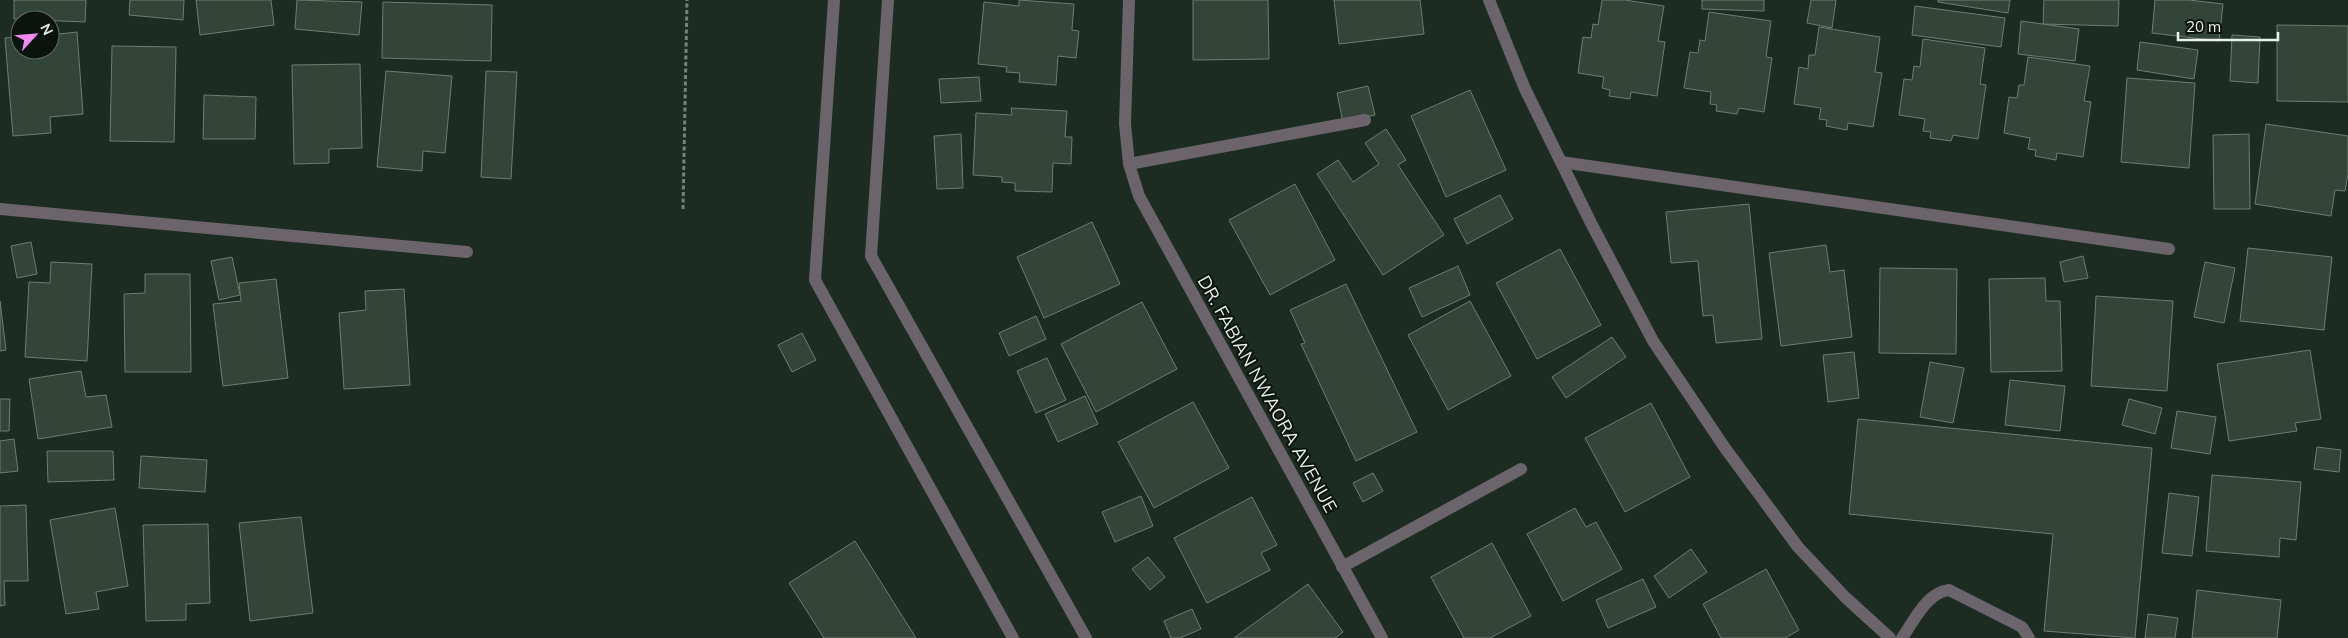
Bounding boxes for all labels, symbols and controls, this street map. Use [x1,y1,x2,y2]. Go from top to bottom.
north arrow [10,10,60,60]
scale bar [2178,10,2278,42]
text: 20 m [2186,17,2221,36]
text: N [36,21,57,38]
street label: DR. FABIAN NWAORA AVENUE [1193,271,1342,516]

